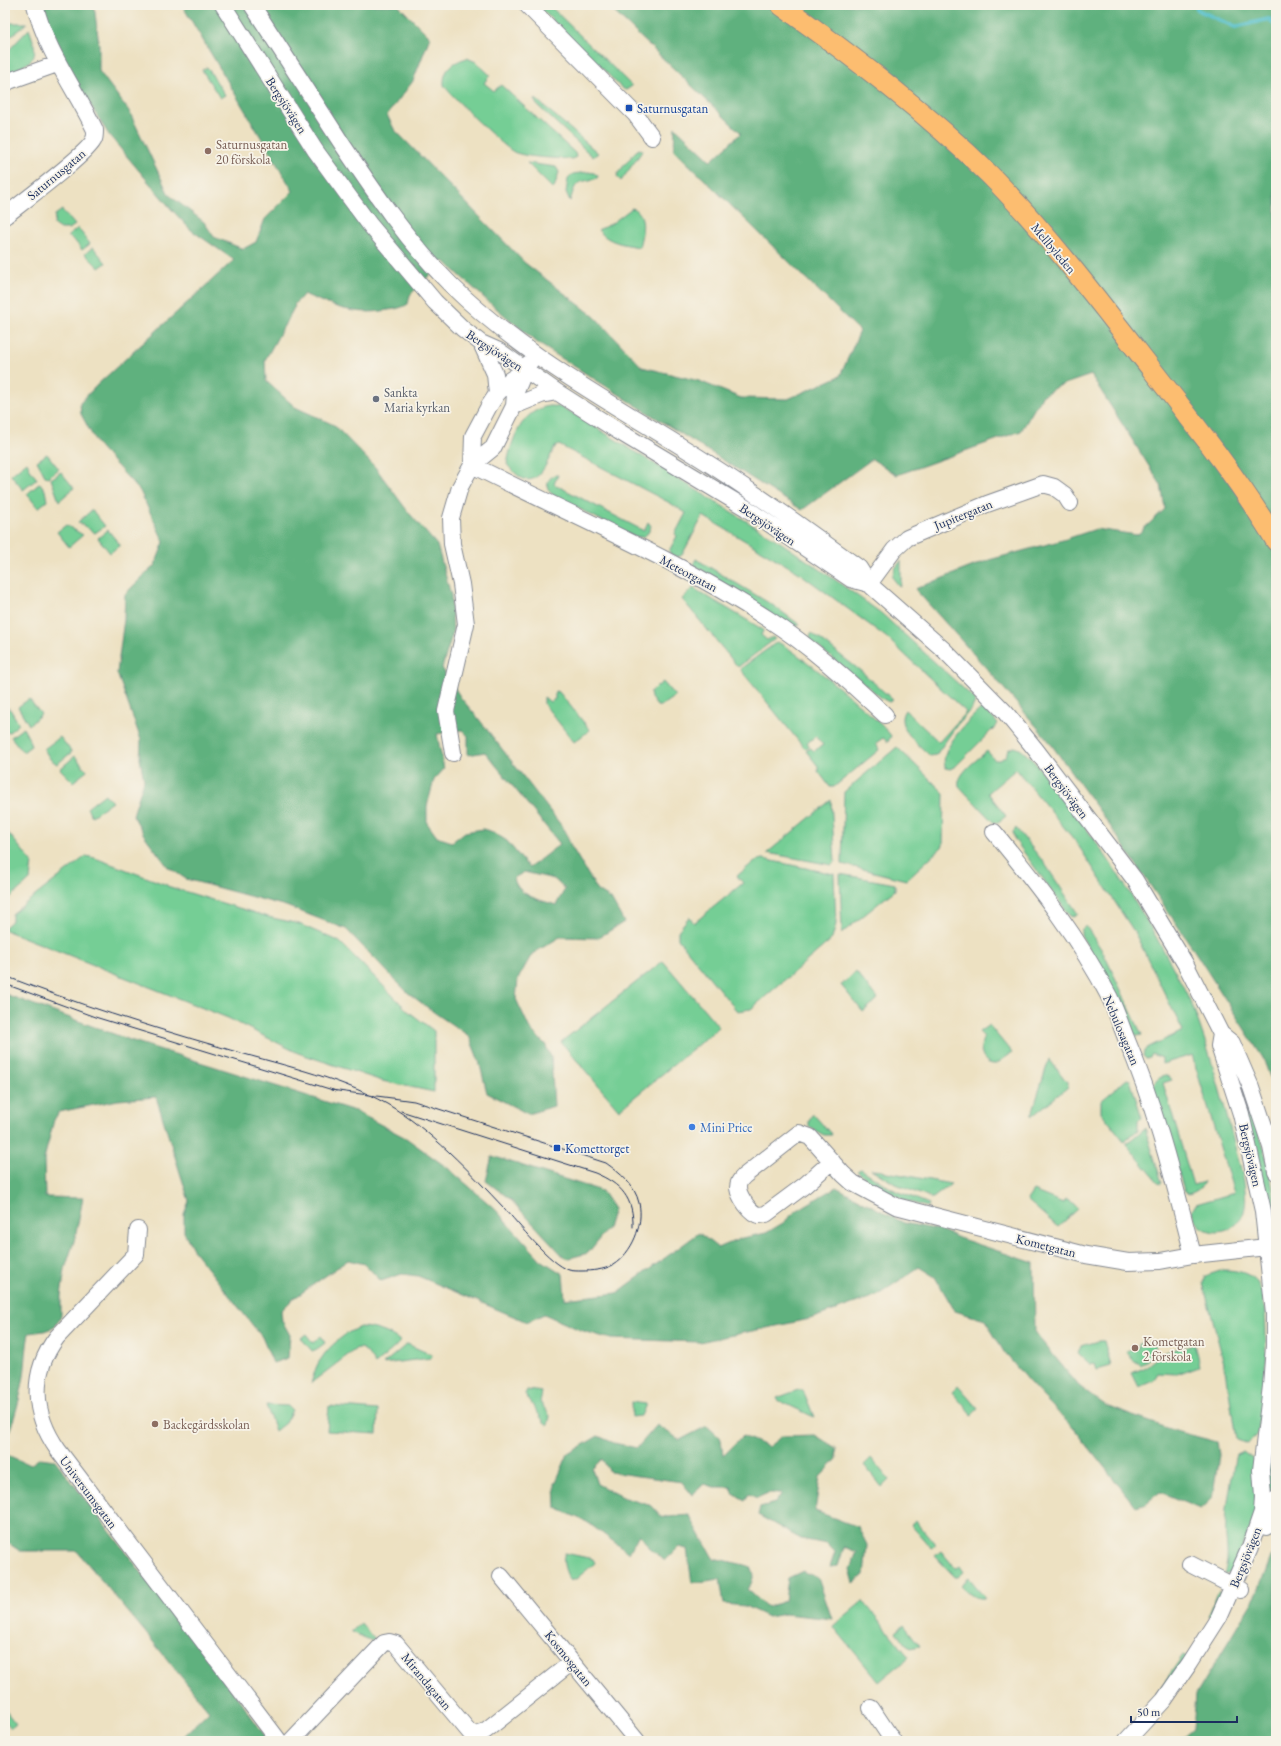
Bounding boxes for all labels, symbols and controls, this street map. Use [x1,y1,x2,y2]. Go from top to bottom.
street label: Bergsjövägen [262,74,311,137]
place label: Saturnusgatan [637,100,709,117]
marker: Saturnusgatan [624,103,634,113]
place label: Saturnusgatan 20 förskola [216,136,288,168]
street label: Saturnusgatan [24,145,89,204]
marker: Saturnusgatan 20 förskola [203,146,213,156]
street label: Mellbyleden [1027,219,1080,277]
street label: Bergsjövägen [463,326,526,375]
place label: Sankta Maria kyrkan [384,384,450,416]
marker: Sankta Maria kyrkan [371,394,381,404]
street label: Jupitergatan [930,495,995,534]
street label: Bergsjövägen [736,499,799,550]
street label: Meteorgatan [657,551,721,596]
street label: Bergsjövägen [1040,760,1093,822]
street label: Nebulosagatan [1099,992,1144,1068]
place label: Mini Price [700,1119,752,1136]
marker: Mini Price [687,1122,697,1132]
street label: Bergsjövägen [1235,1122,1266,1189]
place label: Komettorget [565,1140,629,1157]
marker: Komettorget [552,1143,562,1153]
street label: Kometgatan [1014,1230,1078,1261]
place label: Kometgatan 2 förskola [1143,1333,1205,1365]
marker: Kometgatan 2 förskola [1130,1343,1140,1353]
place label: Backegårdsskolan [163,1416,250,1433]
marker: Backegårdsskolan [150,1419,160,1429]
street label: Universumsgatan [56,1453,122,1532]
street label: Bergsjövägen [1226,1524,1265,1590]
street label: Kosmosgatan [541,1627,596,1690]
street label: Mirandagatan [398,1649,456,1714]
scale bar [1131,1698,1237,1724]
text: 50 m [1137,1704,1161,1720]

